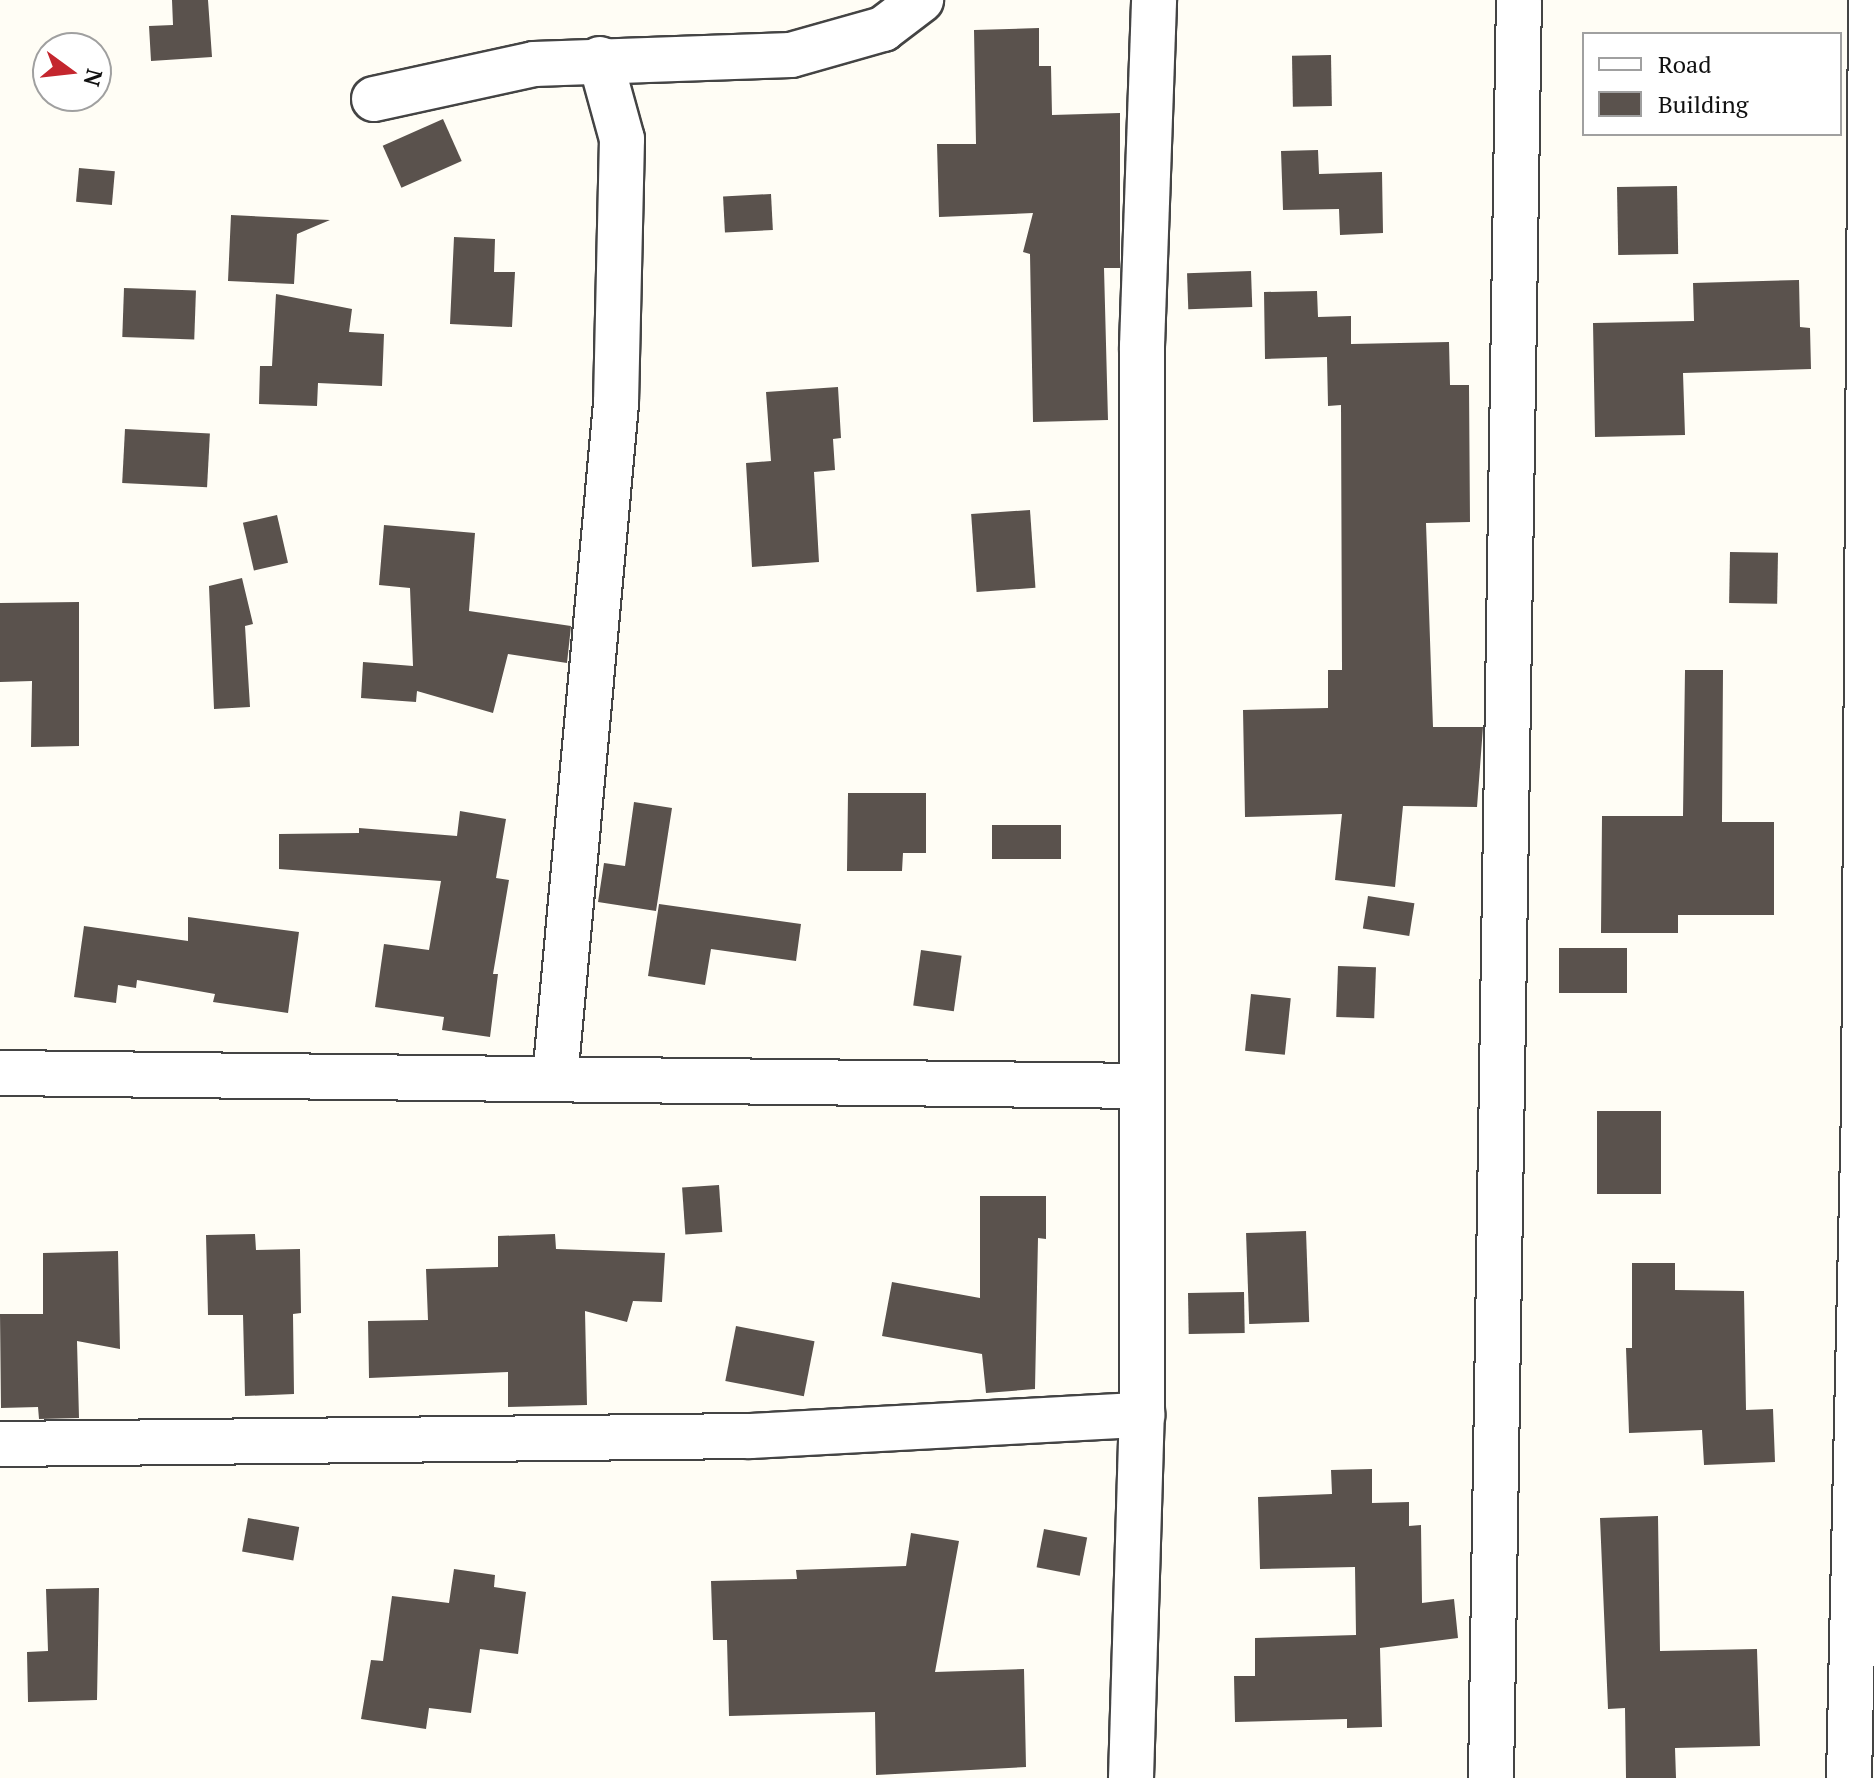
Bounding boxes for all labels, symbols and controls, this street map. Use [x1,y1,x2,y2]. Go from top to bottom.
north arrow [32,32,112,112]
legend [1582,32,1842,136]
text: Road [1658,48,1712,80]
text: N [78,66,110,90]
text: Building [1658,88,1748,120]

